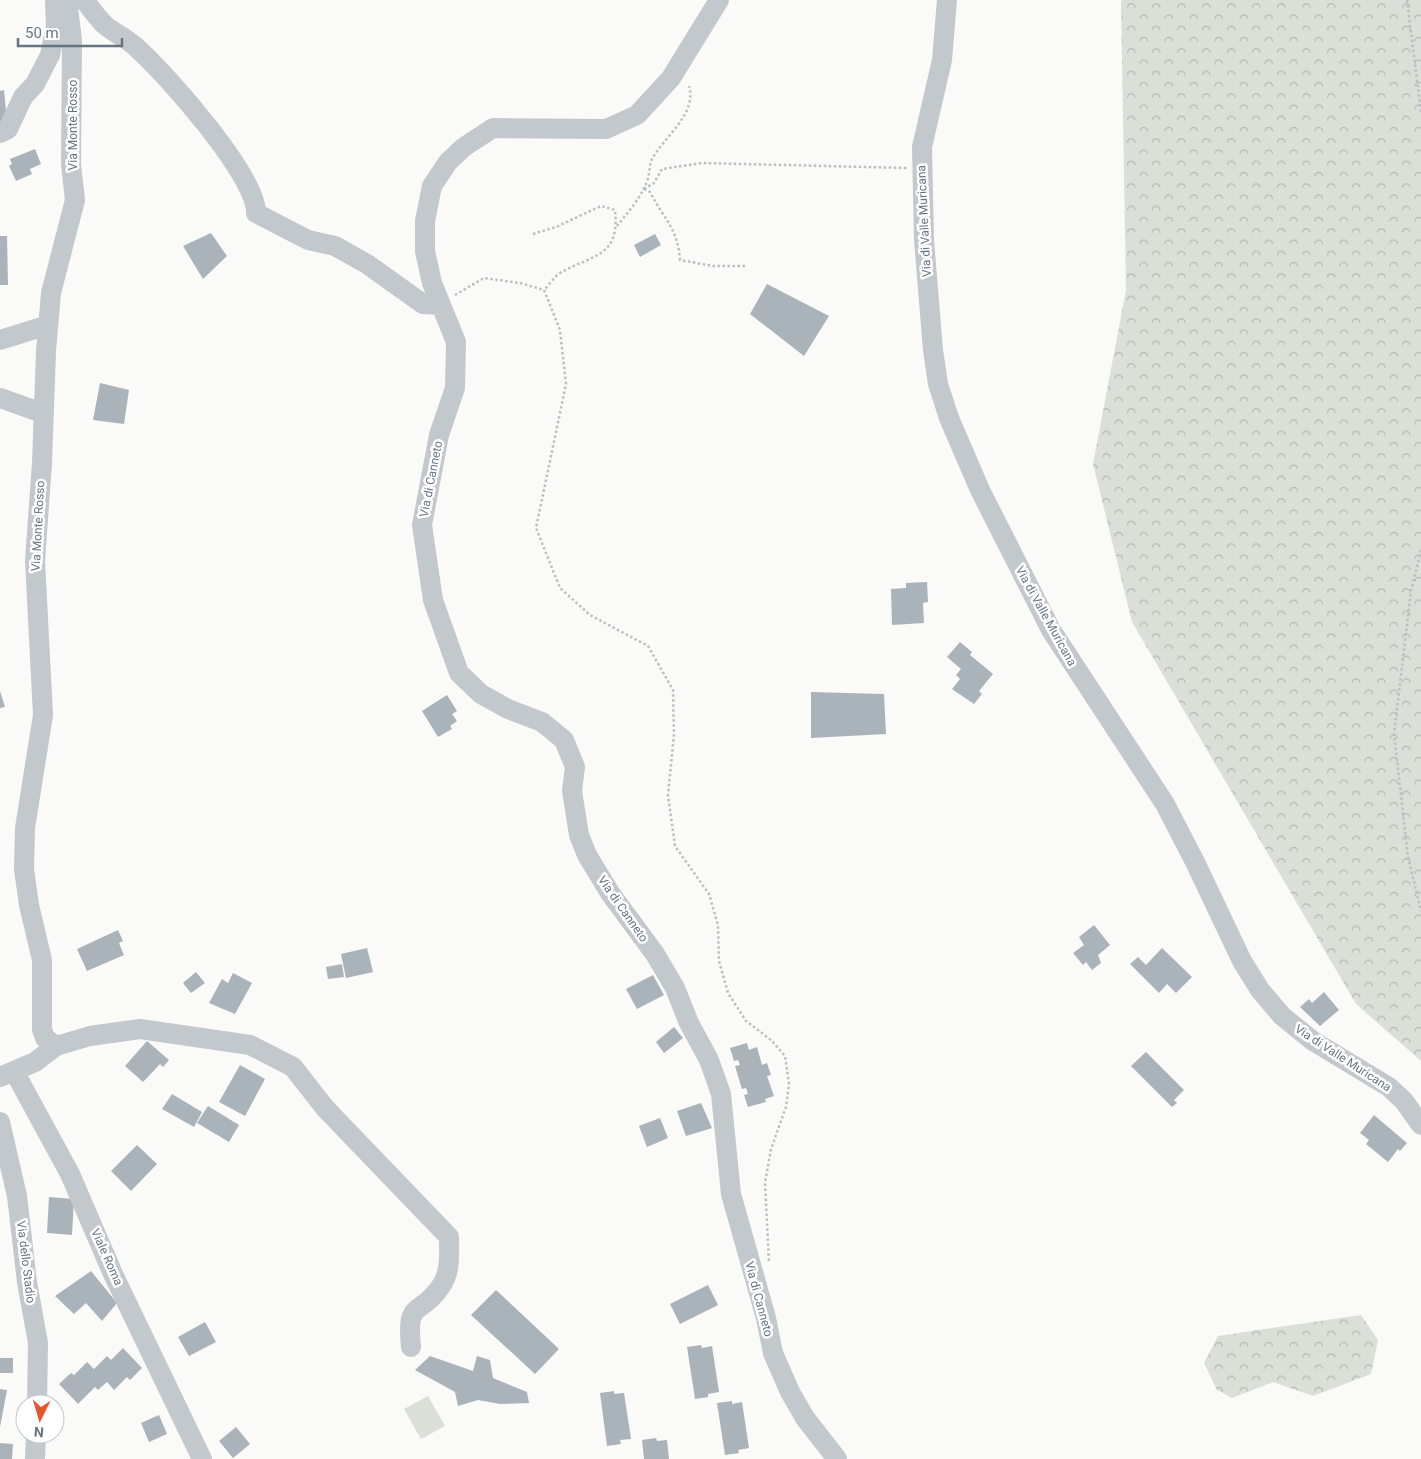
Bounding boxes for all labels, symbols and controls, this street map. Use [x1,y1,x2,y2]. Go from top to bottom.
scale bar [18,15,121,47]
text: 50 m [25,24,59,42]
street label: Via Monte Rosso [66,79,80,170]
street label: Via di Valle Muricana [914,165,934,277]
street label: Via di Canneto [417,440,445,518]
street label: Via Monte Rosso [29,480,47,572]
street label: Via di Valle Muricana [1013,564,1079,668]
street label: Via di Canneto [595,873,651,945]
street label: Via di Valle Muricana [1292,1022,1394,1094]
street label: Via dello Stadio [14,1220,38,1304]
street label: Viale Roma [88,1226,126,1288]
street label: Via di Canneto [742,1260,776,1338]
north arrow [15,1394,65,1444]
text: N [33,1424,44,1440]

